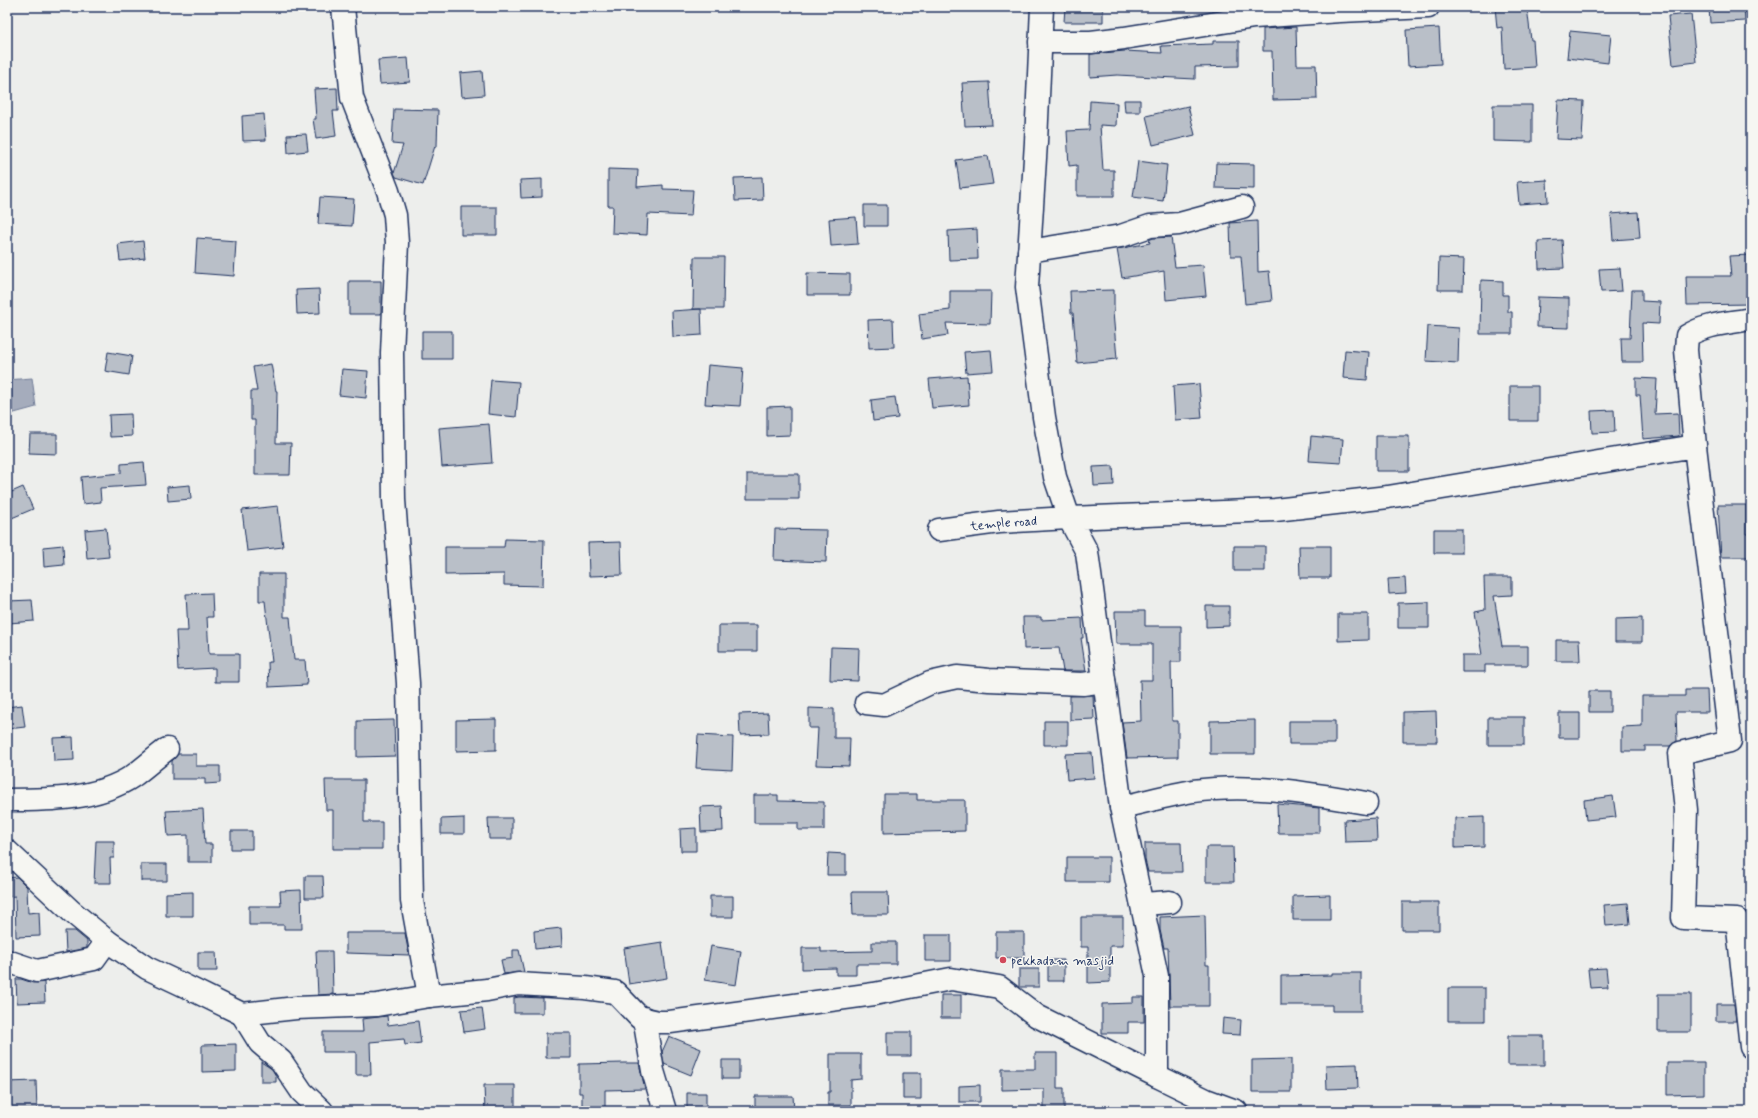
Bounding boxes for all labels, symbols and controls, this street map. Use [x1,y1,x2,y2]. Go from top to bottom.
street label: temple road [968,513,1038,536]
place label: pekkadam masjid [1011,953,1114,970]
marker: pekkadam masjid [998,955,1008,965]

